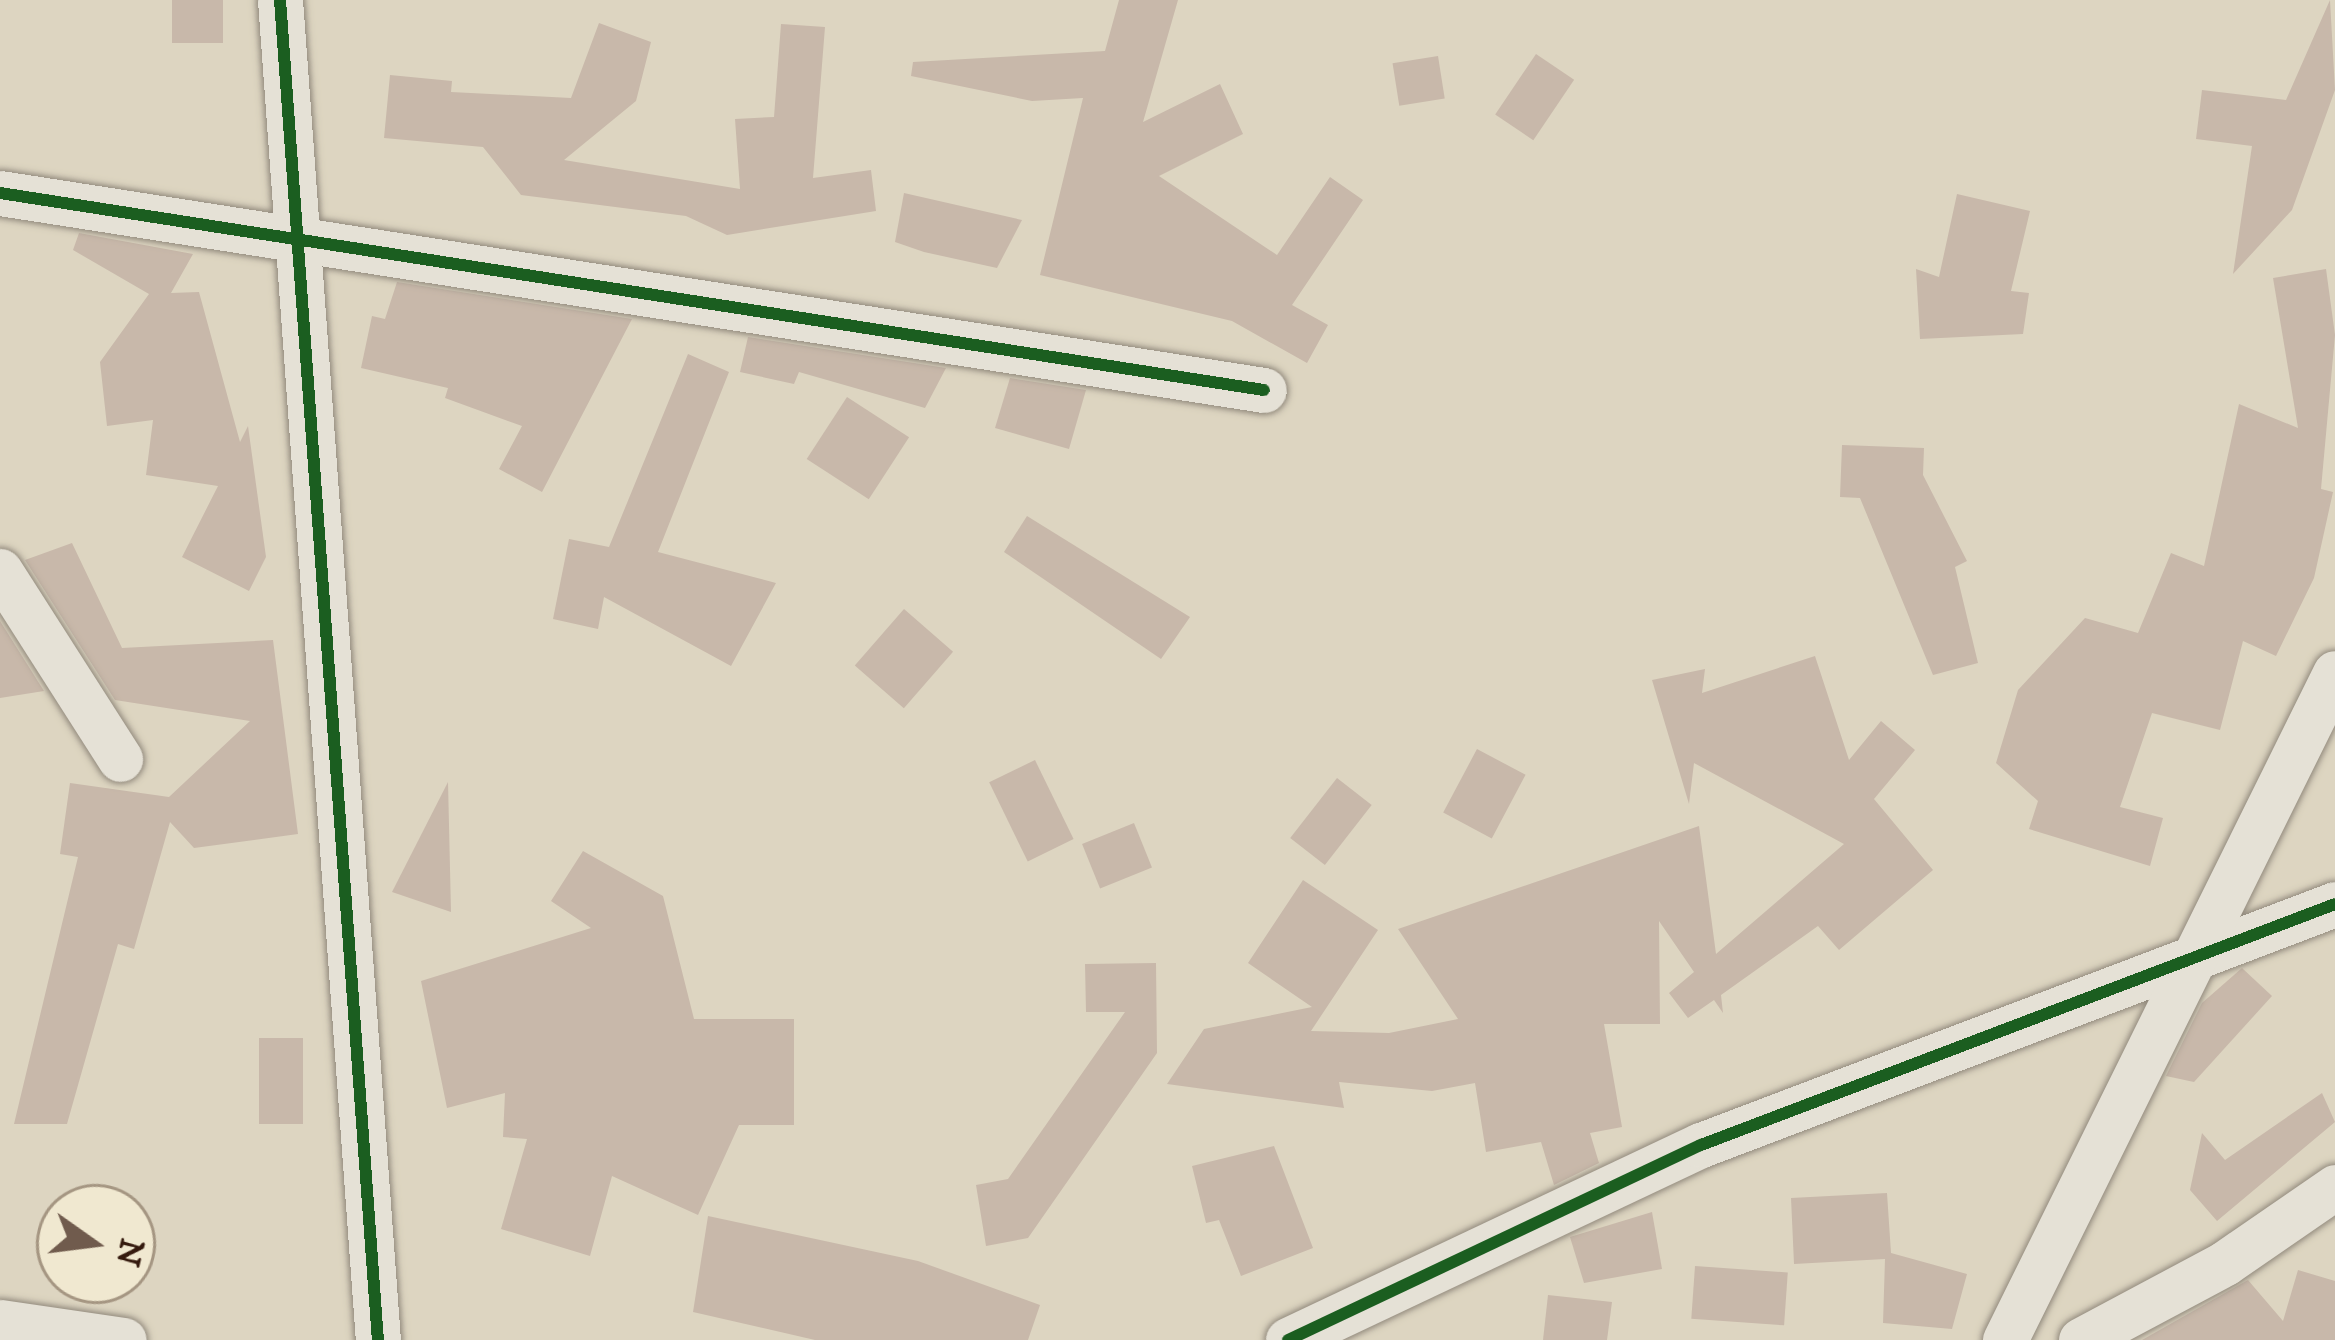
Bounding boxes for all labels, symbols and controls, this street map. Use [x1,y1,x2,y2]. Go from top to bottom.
north arrow [36,1184,156,1304]
text: N [105,1234,152,1270]

